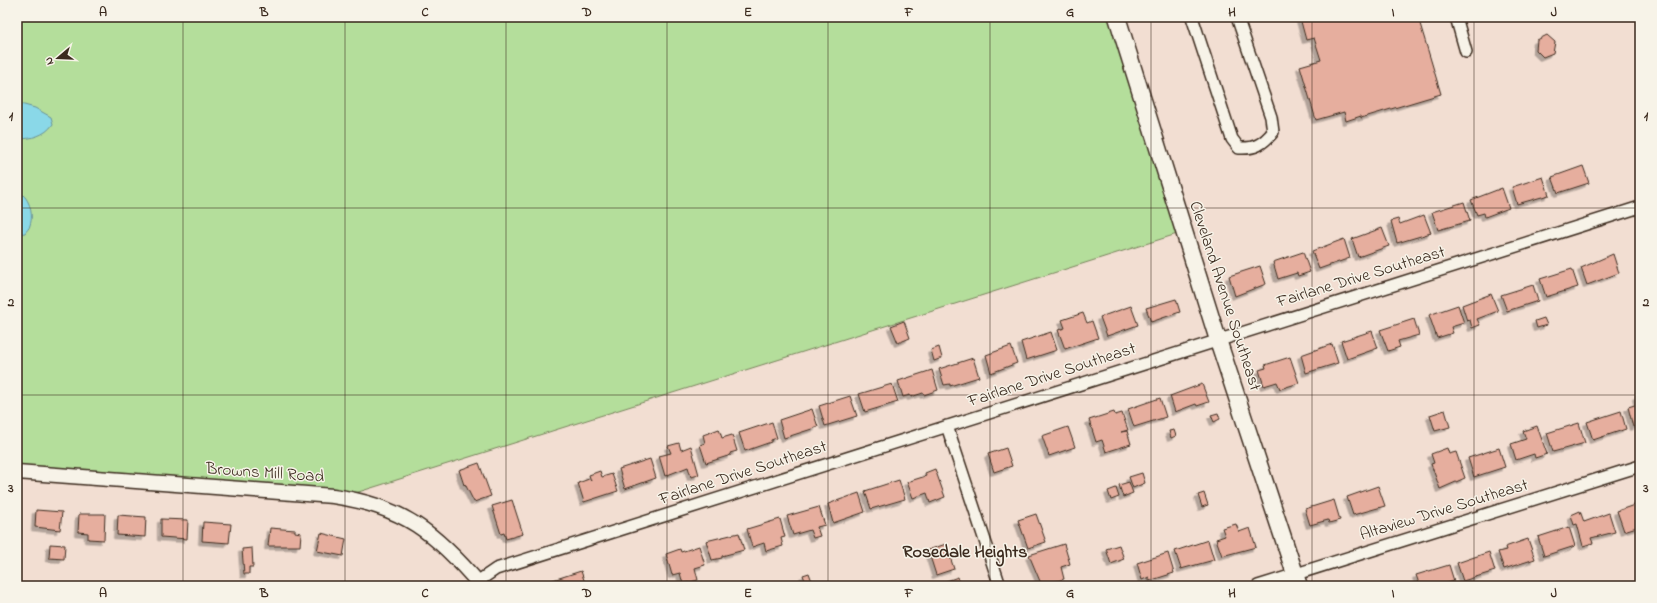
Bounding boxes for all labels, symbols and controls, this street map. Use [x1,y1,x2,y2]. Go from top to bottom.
text: A [99,3,107,22]
text: B [259,3,269,22]
text: C [421,3,429,22]
text: D [581,3,592,22]
text: E [744,3,752,22]
text: F [904,3,914,22]
text: G [1066,3,1074,22]
text: H [1228,3,1236,22]
text: I [1391,3,1395,22]
text: J [1551,3,1557,22]
north arrow [38,38,78,78]
text: N [41,55,58,67]
text: 1 [9,107,14,126]
text: 1 [1644,107,1649,126]
street label: Cleveland Avenue Southeast [1182,198,1268,394]
street label: Fairlane Drive Southeast [1273,239,1449,315]
text: 2 [7,293,15,312]
text: 2 [1642,293,1650,312]
street label: Fairlane Drive Southeast [964,336,1139,414]
street label: Fairlane Drive Southeast [655,434,830,512]
street label: Browns Mill Road [204,456,325,490]
street label: Altaview Drive Southeast [1357,472,1532,548]
text: 3 [7,479,14,498]
text: 3 [1642,479,1649,498]
district label: Rosedale Heights [903,540,1027,567]
text: A [99,584,107,603]
text: B [259,584,269,603]
text: C [421,584,429,603]
text: D [581,584,592,603]
text: E [744,584,752,603]
text: F [904,584,914,603]
text: G [1066,584,1074,603]
text: H [1228,584,1236,603]
text: I [1391,584,1395,603]
text: J [1551,584,1557,603]

